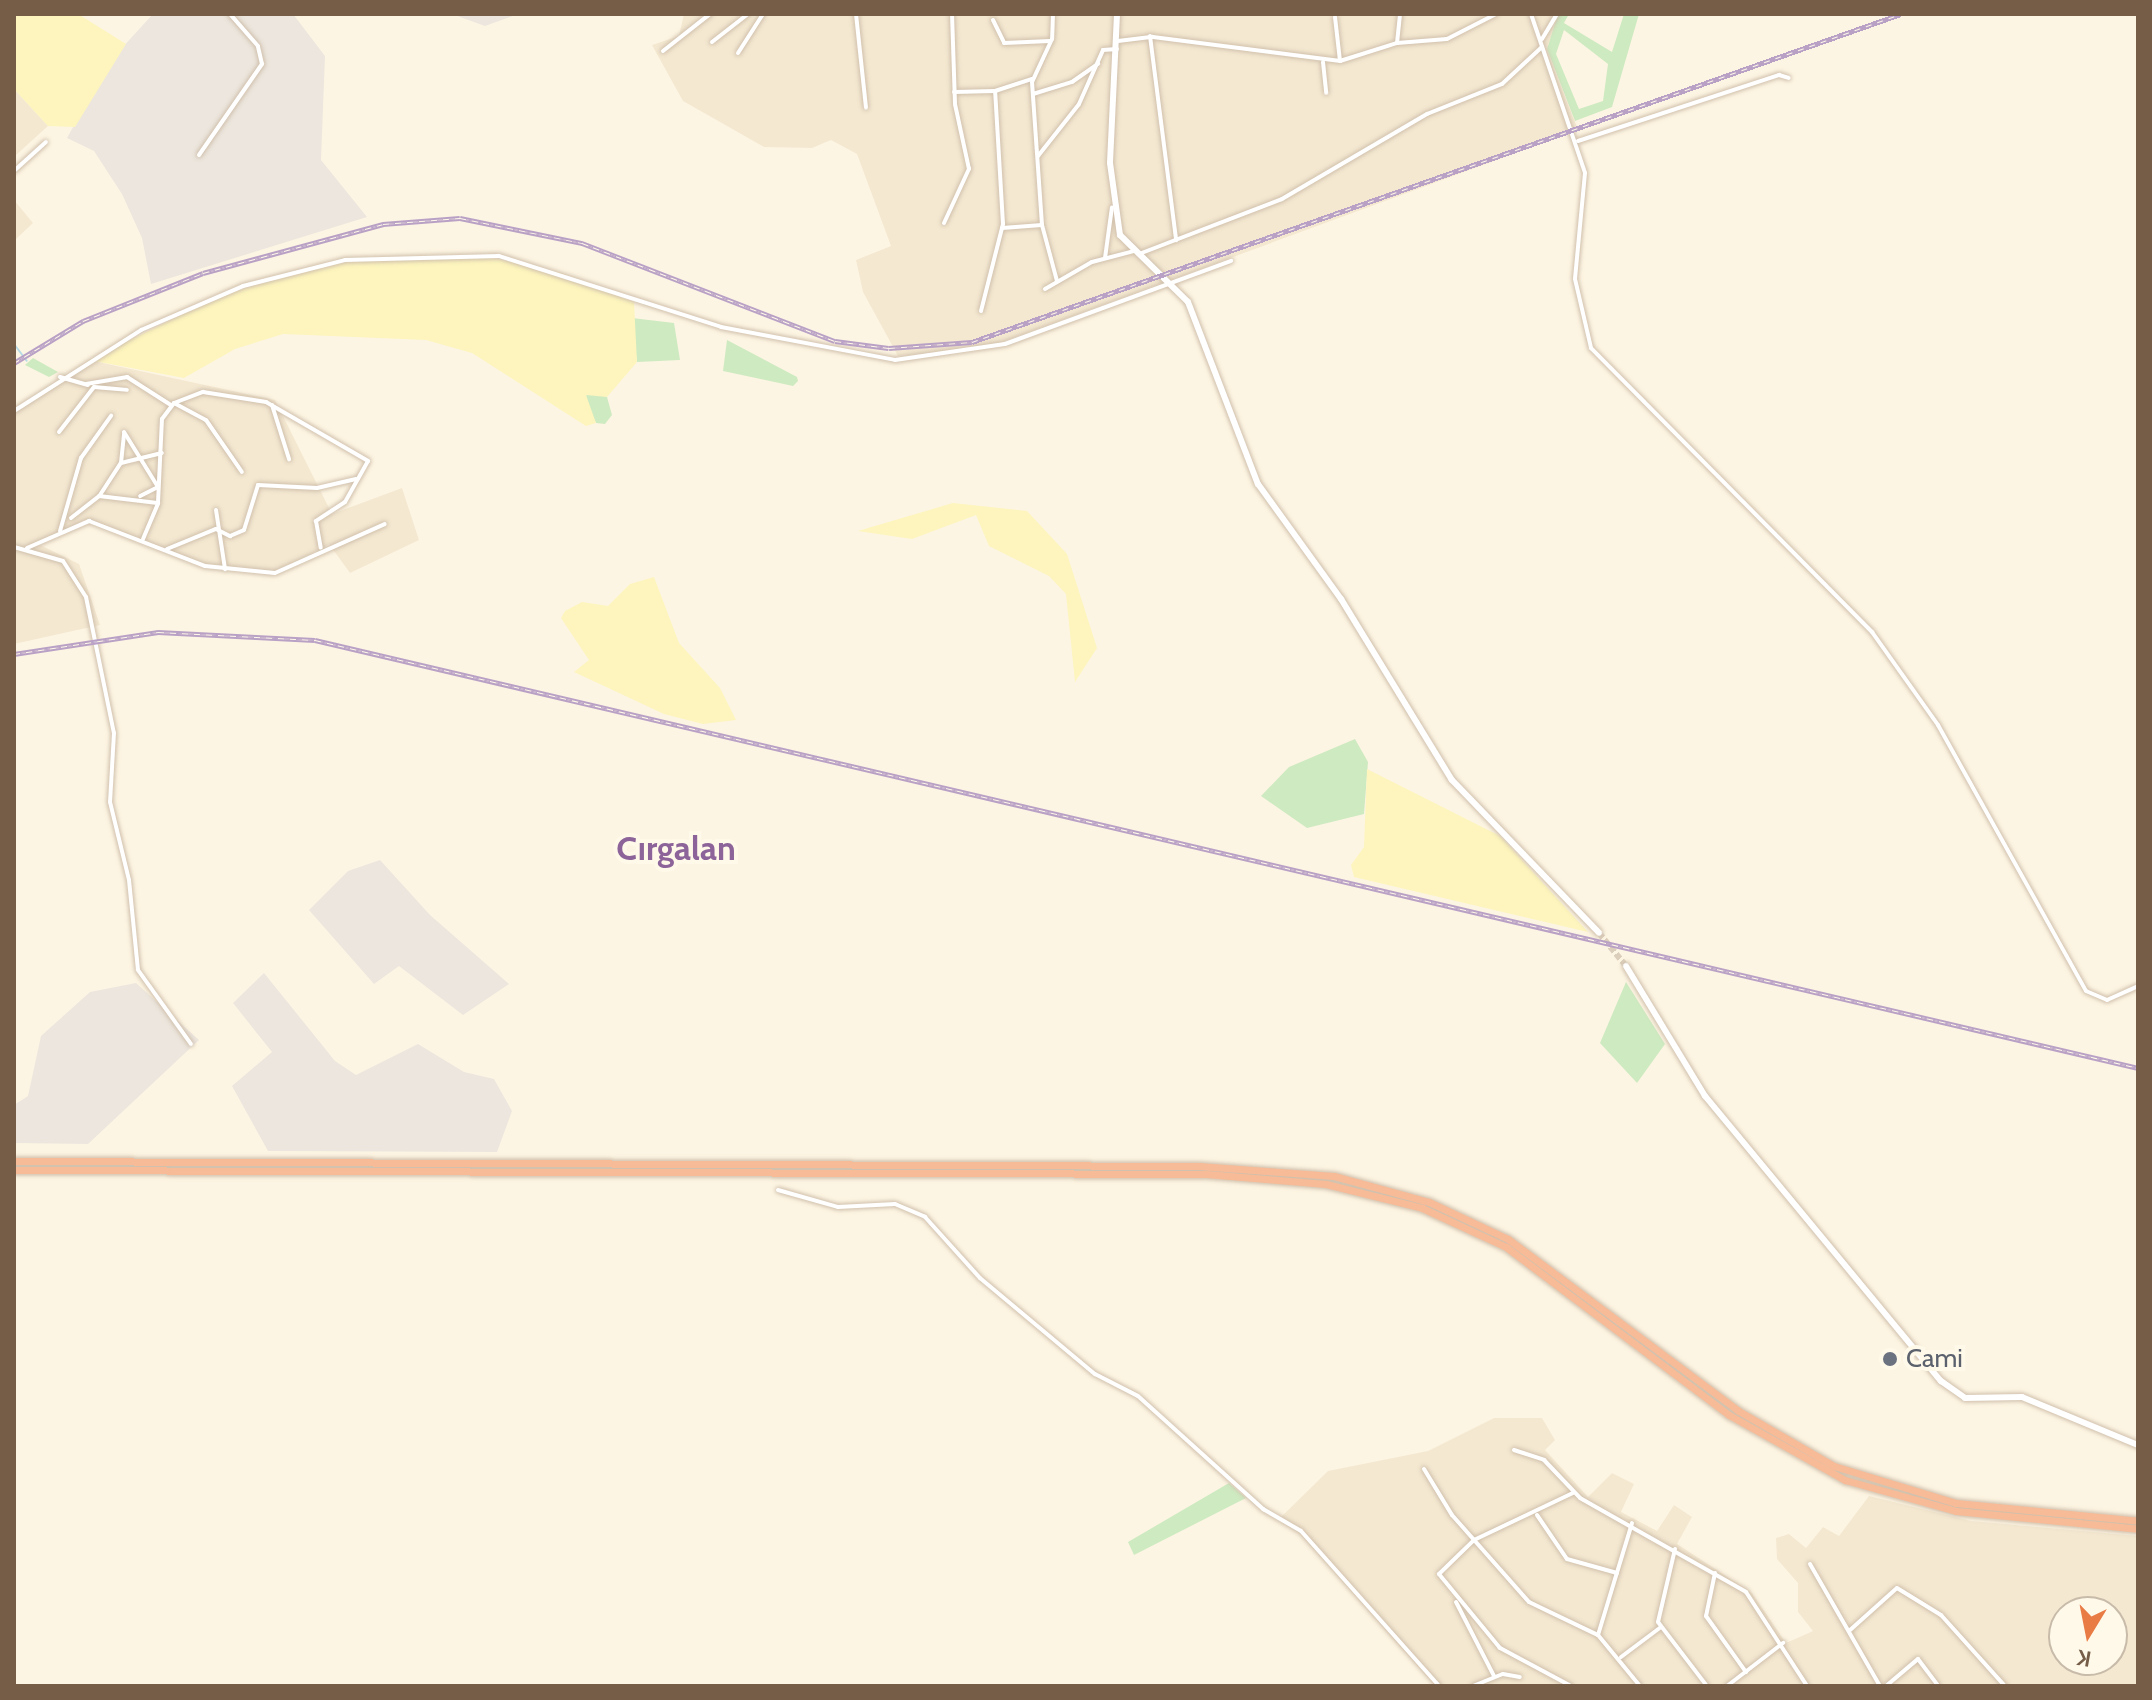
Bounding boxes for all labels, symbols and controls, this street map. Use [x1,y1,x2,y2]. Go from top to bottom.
district label: Cırgalan [616,829,736,869]
place label: Cami [1906,1343,1963,1375]
marker: Cami [1881,1350,1899,1368]
north arrow [2048,1596,2128,1676]
text: K [2075,1644,2093,1673]

